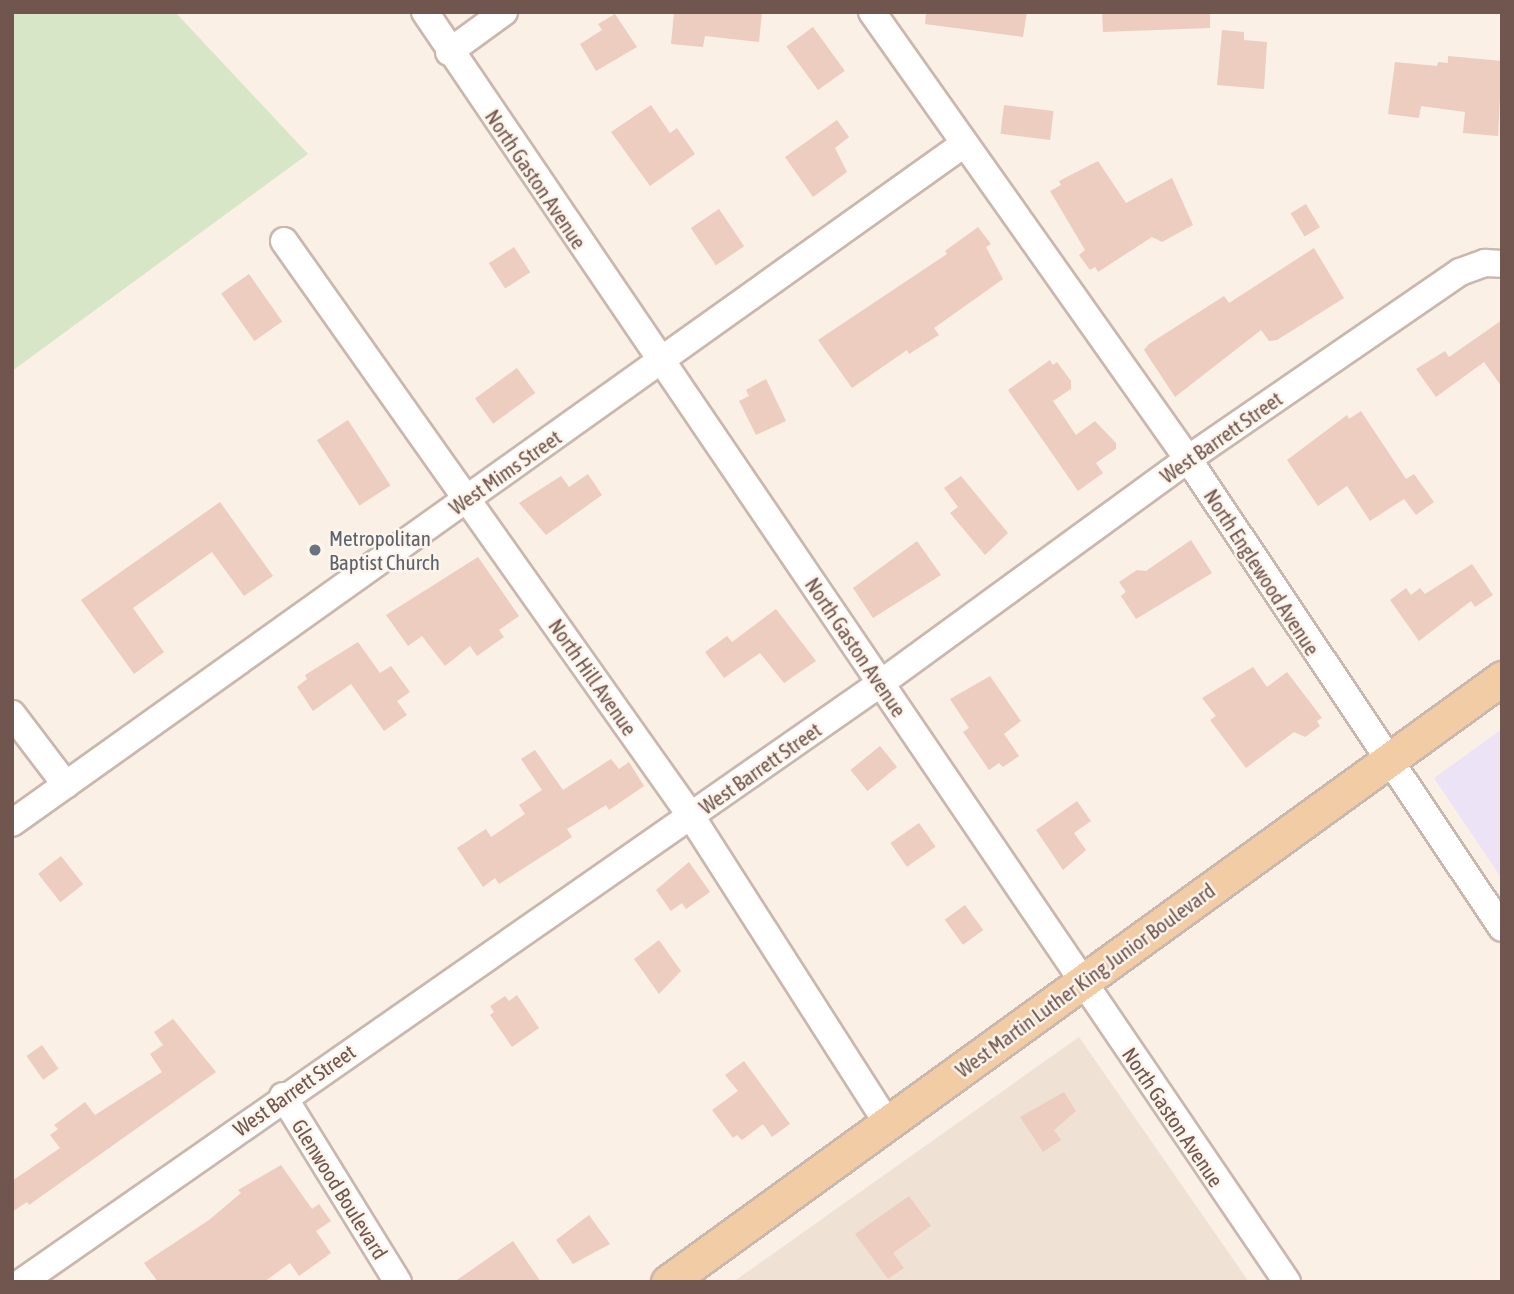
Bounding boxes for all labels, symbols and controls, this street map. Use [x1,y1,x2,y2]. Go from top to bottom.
street label: North Gaston Avenue [480,105,592,253]
street label: West Barrett Street [1155,386,1287,488]
street label: West Mims Street [444,424,566,520]
street label: North Englewood Avenue [1199,484,1325,660]
place label: Metropolitan Baptist Church [329,525,440,575]
marker: Metropolitan Baptist Church [307,542,323,558]
street label: North Gaston Avenue [800,573,912,721]
street label: North Hill Avenue [544,614,642,740]
street label: West Barrett Street [694,717,826,819]
street label: West Martin Luther King Junior Boulevard [950,877,1220,1083]
street label: West Barrett Street [228,1039,360,1141]
street label: North Gaston Avenue [1117,1043,1229,1191]
street label: Glenwood Boulevard [287,1114,393,1264]

